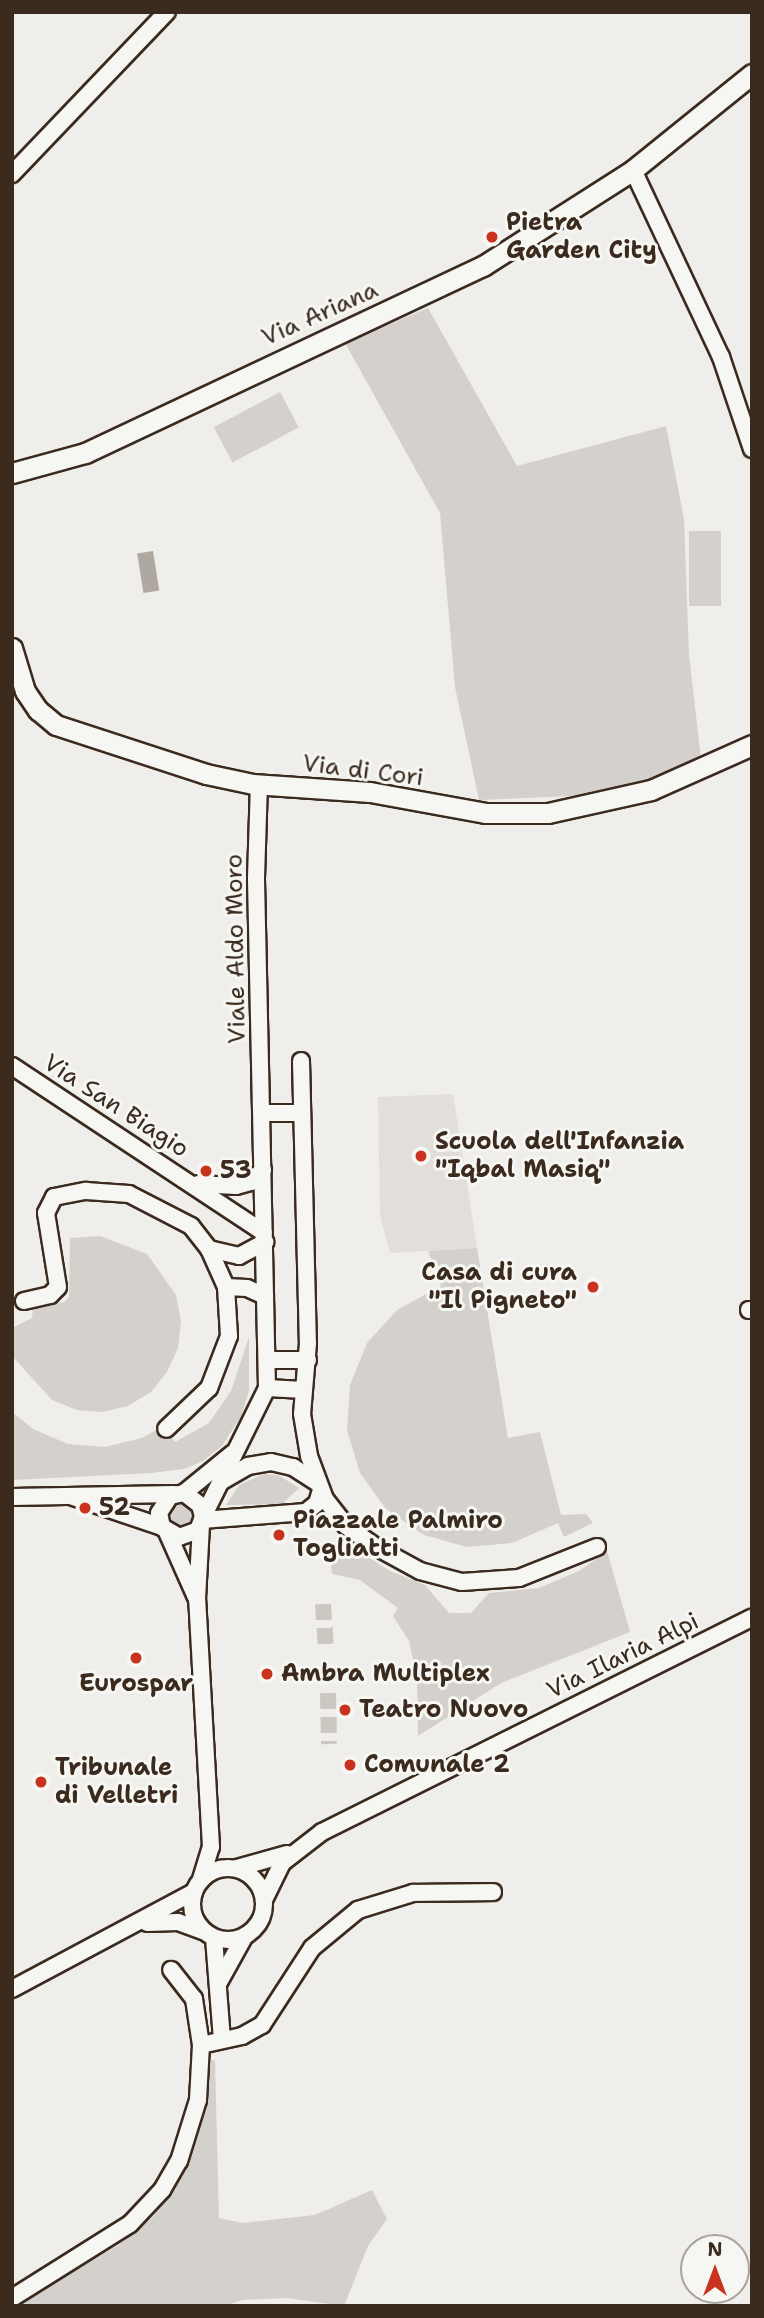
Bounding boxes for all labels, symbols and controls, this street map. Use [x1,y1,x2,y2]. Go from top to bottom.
place label: Pietra Garden City [506,209,657,265]
marker: Pietra Garden City [484,229,500,245]
street label: Via Ariana [257,276,383,352]
street label: Via di Cori [301,749,425,793]
street label: Viale Aldo Moro [220,854,252,1044]
street label: Via San Biagio [38,1048,194,1164]
place label: Scuola dell'Infanzia "Iqbal Masiq" [435,1128,684,1184]
marker: Scuola dell'Infanzia "Iqbal Masiq" [413,1148,429,1164]
place label: 53 [220,1157,251,1185]
marker: 53 [198,1163,214,1179]
place label: Casa di cura "Il Pigneto" [421,1259,577,1315]
marker: Casa di cura "Il Pigneto" [583,1277,603,1297]
place label: 52 [99,1494,130,1522]
marker: 52 [77,1500,93,1516]
place label: Piazzale Palmiro Togliatti [293,1507,503,1563]
marker: Piazzale Palmiro Togliatti [271,1527,287,1543]
street label: Via Ilaria Alpi [542,1607,704,1705]
marker: Eurospar [128,1650,144,1666]
place label: Ambra Multiplex [281,1660,490,1688]
marker: Ambra Multiplex [259,1666,275,1682]
place label: Eurospar [79,1670,193,1698]
place label: Teatro Nuovo [359,1696,528,1724]
marker: Teatro Nuovo [337,1702,353,1718]
place label: Comunale 2 [364,1751,510,1779]
place label: Tribunale di Velletri [55,1754,178,1810]
marker: Comunale 2 [342,1757,358,1773]
marker: Tribunale di Velletri [33,1774,49,1790]
north arrow [680,2234,750,2304]
text: N [707,2237,723,2262]

